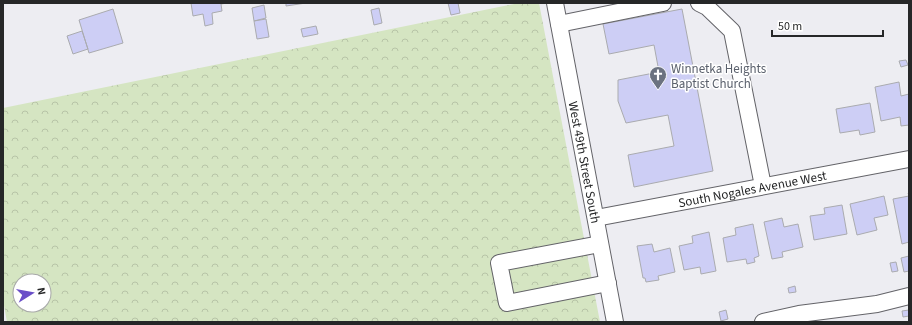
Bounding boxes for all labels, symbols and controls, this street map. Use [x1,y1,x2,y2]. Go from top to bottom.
scale bar [772,12,883,38]
text: 50 m [778,18,802,35]
place label: Winnetka Heights Baptist Church [671,60,767,93]
church icon: Winnetka Heights Baptist Church [648,65,668,90]
street label: West 49th Street South [564,100,604,225]
street label: South Nogales Avenue West [677,167,829,212]
north arrow [12,273,52,313]
text: N [33,286,49,296]

